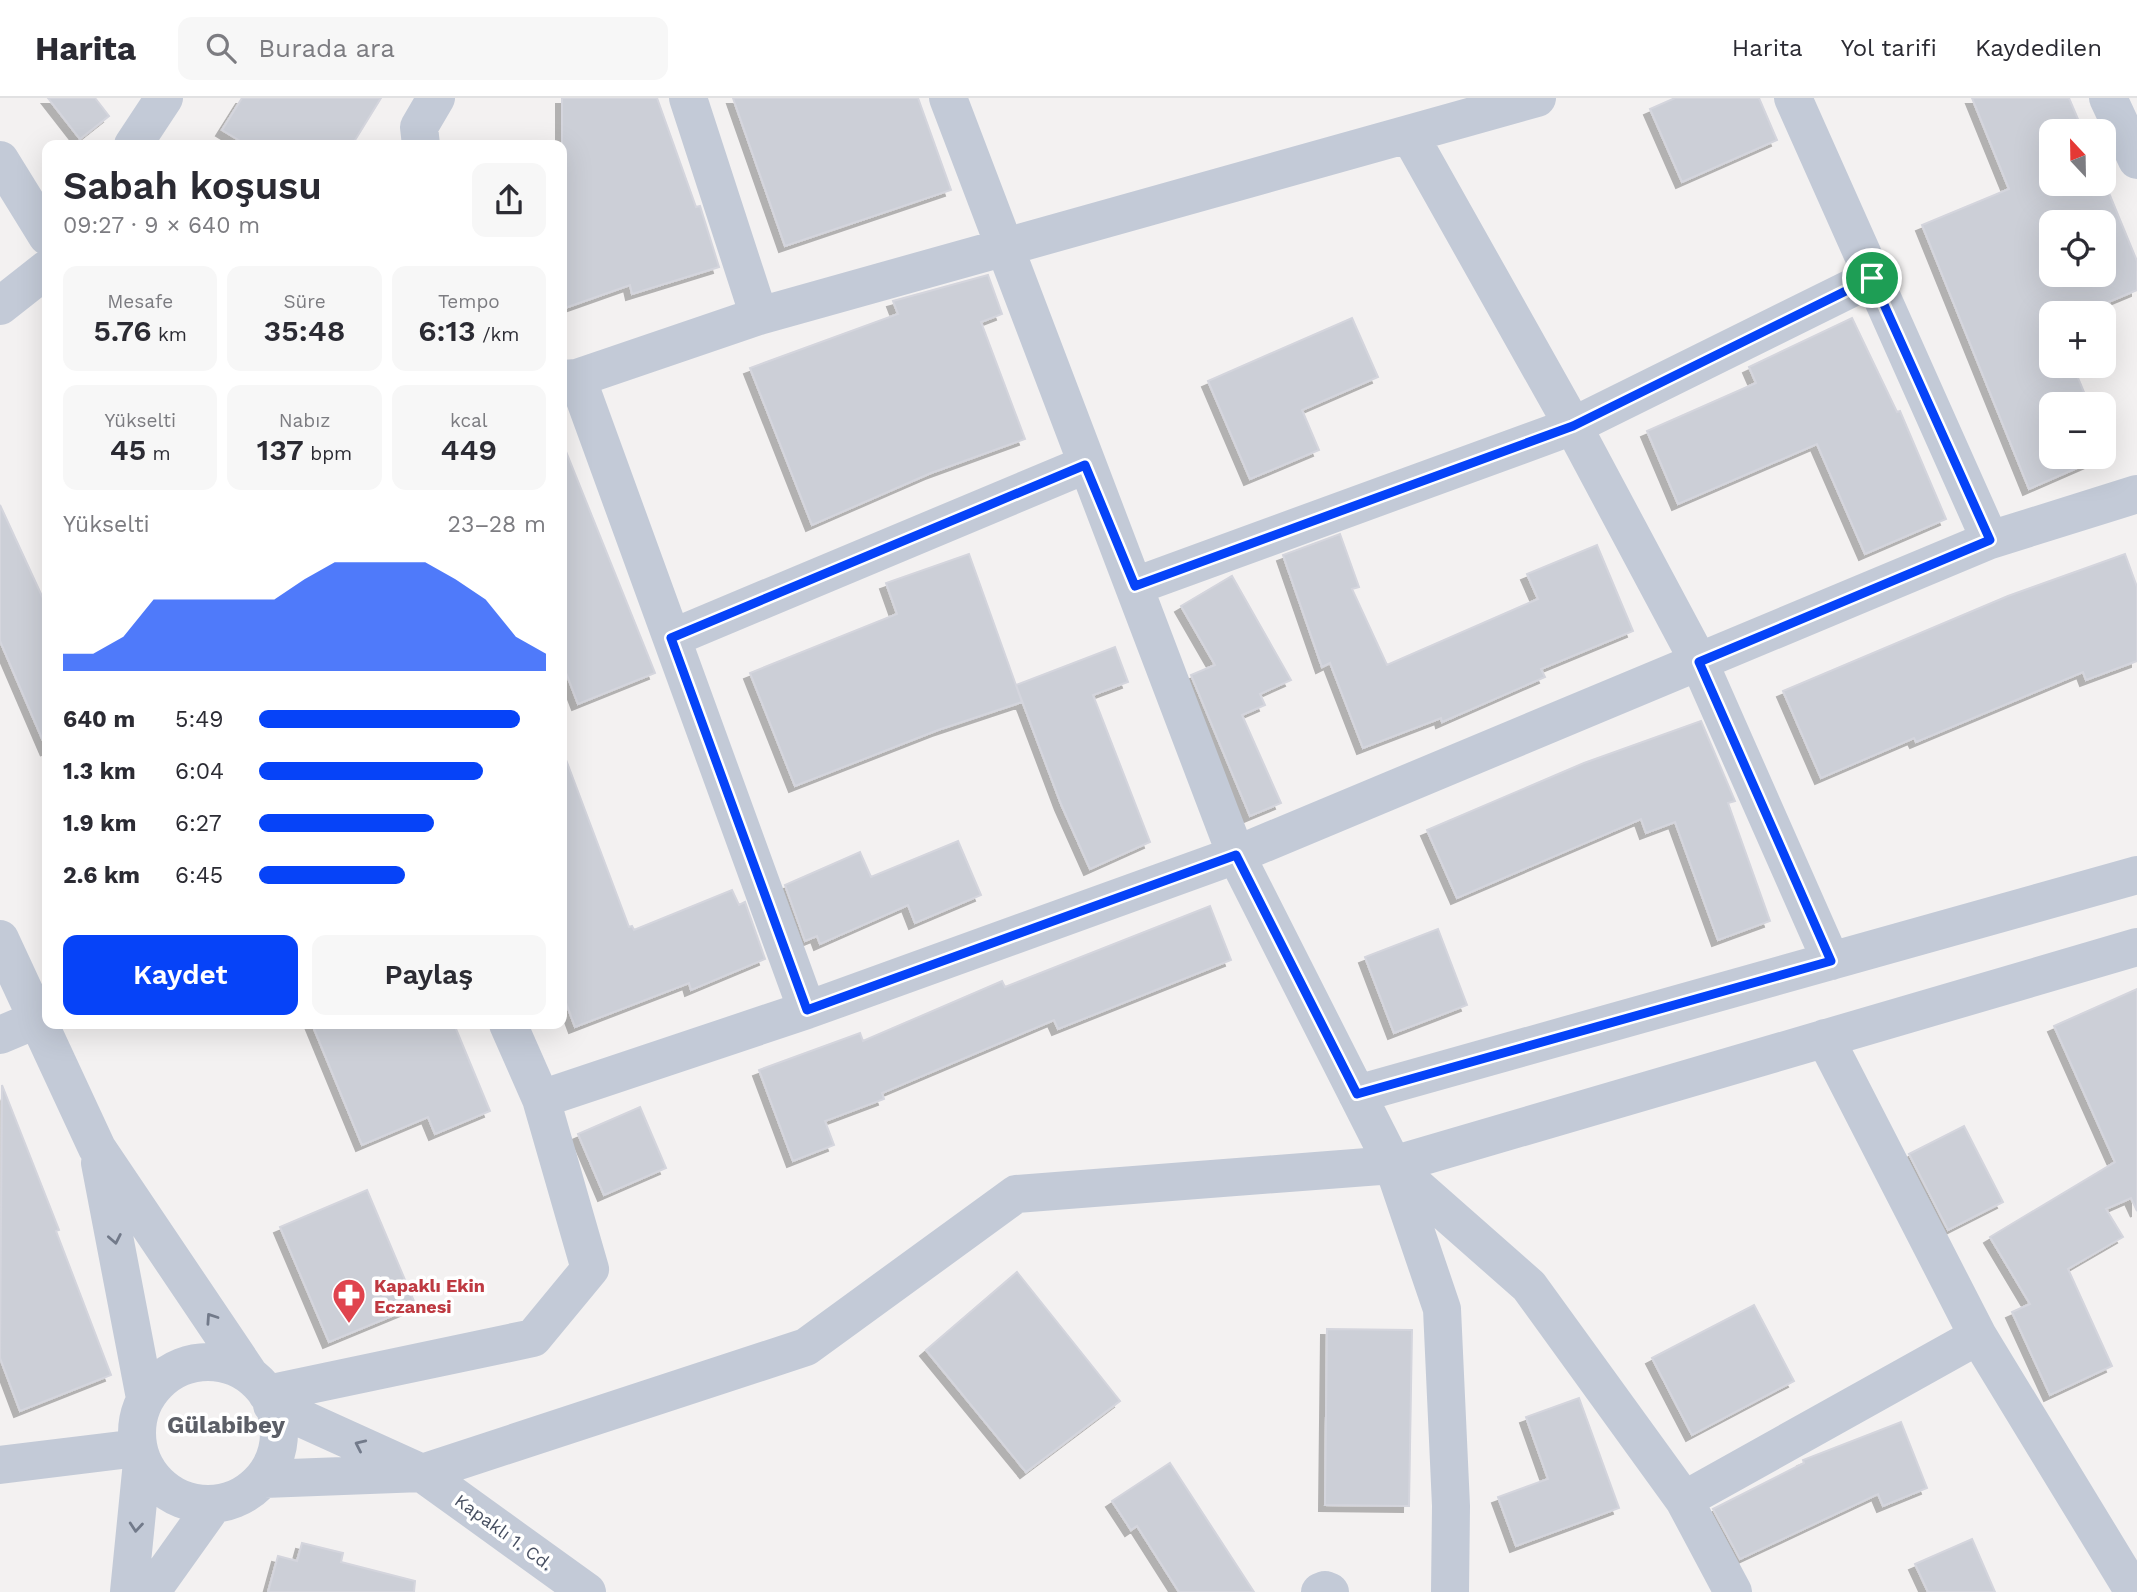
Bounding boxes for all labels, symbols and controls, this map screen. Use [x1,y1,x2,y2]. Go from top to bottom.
search box [178,17,668,80]
text: Harita [35,29,136,68]
icon: search [202,29,240,67]
text: Burada ara [258,33,395,63]
text: Harita [1732,34,1803,62]
text: Yol tarifi [1841,34,1937,62]
text: Kaydedilen [1975,34,2102,62]
north arrow [2039,119,2116,196]
map controls [2039,119,2116,469]
button: share [472,163,546,237]
text: Sabah koşusu [63,164,322,208]
button: locate [2039,210,2116,287]
text: 09:27 · 9 × 640 m [63,212,260,239]
pin [1842,248,1902,308]
icon: arrive [1853,259,1891,297]
text: Mesafe [107,290,173,313]
text: Süre [283,290,326,313]
text: Tempo [438,290,500,313]
button: + [2039,301,2116,378]
text: 5.76 [93,313,152,348]
text: 35:48 [264,313,345,348]
text: 6:13 [418,313,476,348]
text: km [152,323,187,346]
text: /km [476,323,519,346]
button: − [2039,392,2116,469]
text: Yükselti [104,409,176,432]
text: Nabız [279,409,330,432]
text: kcal [450,409,488,432]
text: 45 [110,432,146,467]
text: 137 [257,432,304,467]
text: 449 [441,432,497,467]
text: m [146,442,171,465]
text: bpm [304,442,352,465]
text: Yükselti [63,511,150,538]
text: 23–28 m [447,511,546,538]
text: 640 m [63,706,135,733]
text: 5:49 [175,706,223,733]
text: 1.3 km [63,758,136,785]
text: 6:04 [175,758,224,785]
text: 1.9 km [63,810,136,837]
text: 6:27 [175,810,222,837]
text: 2.6 km [63,862,140,889]
text: 6:45 [175,862,223,889]
button: Kaydet [63,935,298,1015]
button: Paylaş [312,935,546,1015]
one-way arrow [107,1233,122,1245]
place label: Kapaklı Ekin Eczanesi [374,1275,485,1317]
pharmacy icon: Kapaklı Ekin Eczanesi [330,1276,368,1325]
one-way arrow [207,1313,220,1326]
district label: Gülabibey [167,1411,286,1439]
one-way arrow [354,1439,367,1453]
street label: Kapaklı 1. Cd. [451,1489,557,1575]
one-way arrow [128,1521,143,1533]

